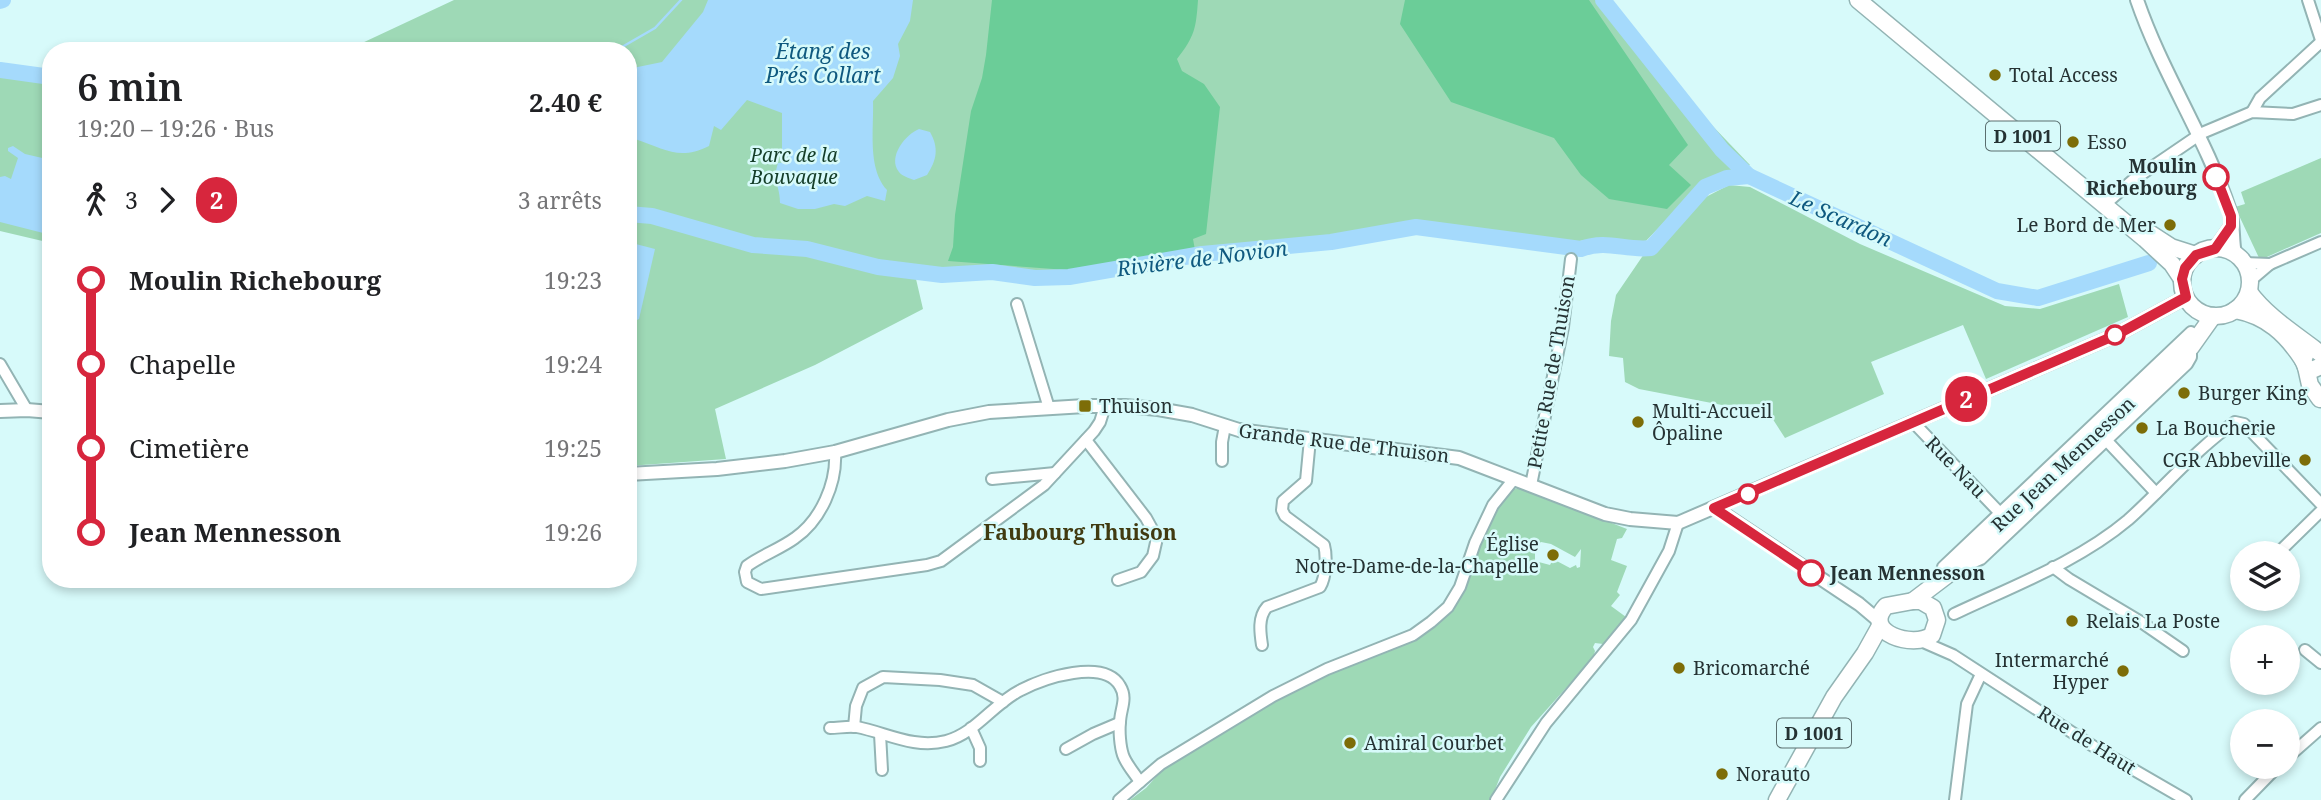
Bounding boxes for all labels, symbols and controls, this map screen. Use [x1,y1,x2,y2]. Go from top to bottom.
water label: Étang des Prés Collart [764,37,881,89]
text: 6 min [77,60,183,112]
place label: Total Access [2009,62,2118,88]
marker: Total Access [1987,67,2003,83]
text: 2.40 € [529,84,602,120]
text: 19:20 – 19:26 · Bus [77,112,274,144]
road number: D 1001 [1986,121,2060,150]
place label: Esso [2087,129,2127,155]
marker: Esso [2065,134,2081,150]
park label: Parc de la Bouvaque [749,142,838,190]
place label: Moulin Richebourg [2086,153,2197,201]
marker: Moulin Richebourg [2203,164,2229,190]
icon: walk [77,181,115,219]
icon: forward [148,181,186,219]
text: 2 [210,183,223,216]
water label: Le Scardon [1785,183,1897,253]
text: 3 [125,184,138,216]
text: 3 arrêts [518,184,602,216]
place label: Le Bord de Mer [2016,212,2156,238]
marker: Le Bord de Mer [2162,217,2178,233]
water label: Rivière de Novion [1114,234,1289,282]
text: Moulin Richebourg [129,262,381,298]
text: 19:23 [544,264,602,296]
street label: Petite Rue de Thuison [1521,273,1581,471]
unlabelled marker [2105,325,2125,345]
text: Chapelle [129,346,236,382]
text: 19:24 [544,348,602,380]
line badge: 2 [1943,376,1989,422]
place label: Burger King [2198,380,2308,406]
text: 2 [1959,382,1973,415]
marker: Burger King [2176,385,2192,401]
street label: Rue Jean Mennesson [1986,391,2140,537]
place label: Thuison [1099,393,1173,419]
marker: Thuison [1077,398,1093,414]
place label: Multi-Accueil Ôpaline [1652,398,1772,446]
marker: Multi-Accueil Ôpaline [1630,414,1646,430]
place label: La Boucherie [2156,415,2276,441]
street label: Grande Rue de Thuison [1237,417,1451,469]
marker: La Boucherie [2134,420,2150,436]
text: Cimetière [129,430,249,466]
street label: Rue Nau [1920,430,1992,504]
text: 19:25 [544,432,602,464]
place label: CGR Abbeville [2162,447,2291,473]
marker: CGR Abbeville [2297,452,2313,468]
unlabelled marker [1738,484,1758,504]
text: Jean Mennesson [129,514,341,550]
text: 19:26 [544,516,602,548]
district label: Faubourg Thuison [983,518,1177,546]
place label: Église Notre-Dame-de-la-Chapelle [1295,531,1539,579]
map controls [2230,541,2300,779]
button: layers [2230,541,2300,611]
marker: Église Notre-Dame-de-la-Chapelle [1545,547,1561,563]
marker: Jean Mennesson [1798,560,1824,586]
place label: Jean Mennesson [1829,560,1986,586]
place label: Relais La Poste [2086,608,2220,634]
marker: Relais La Poste [2064,613,2080,629]
button: + [2230,625,2300,695]
place label: Intermarché Hyper [1995,647,2109,695]
place label: Bricomarché [1693,655,1810,681]
marker: Bricomarché [1671,660,1687,676]
marker: Intermarché Hyper [2115,663,2131,679]
street label: Rue de Haut [2033,700,2141,781]
button: − [2230,709,2300,779]
road number: D 1001 [1777,718,1851,748]
place label: Amiral Courbet [1364,730,1504,756]
marker: Amiral Courbet [1342,735,1358,751]
place label: Norauto [1736,761,1810,787]
marker: Norauto [1714,766,1730,782]

